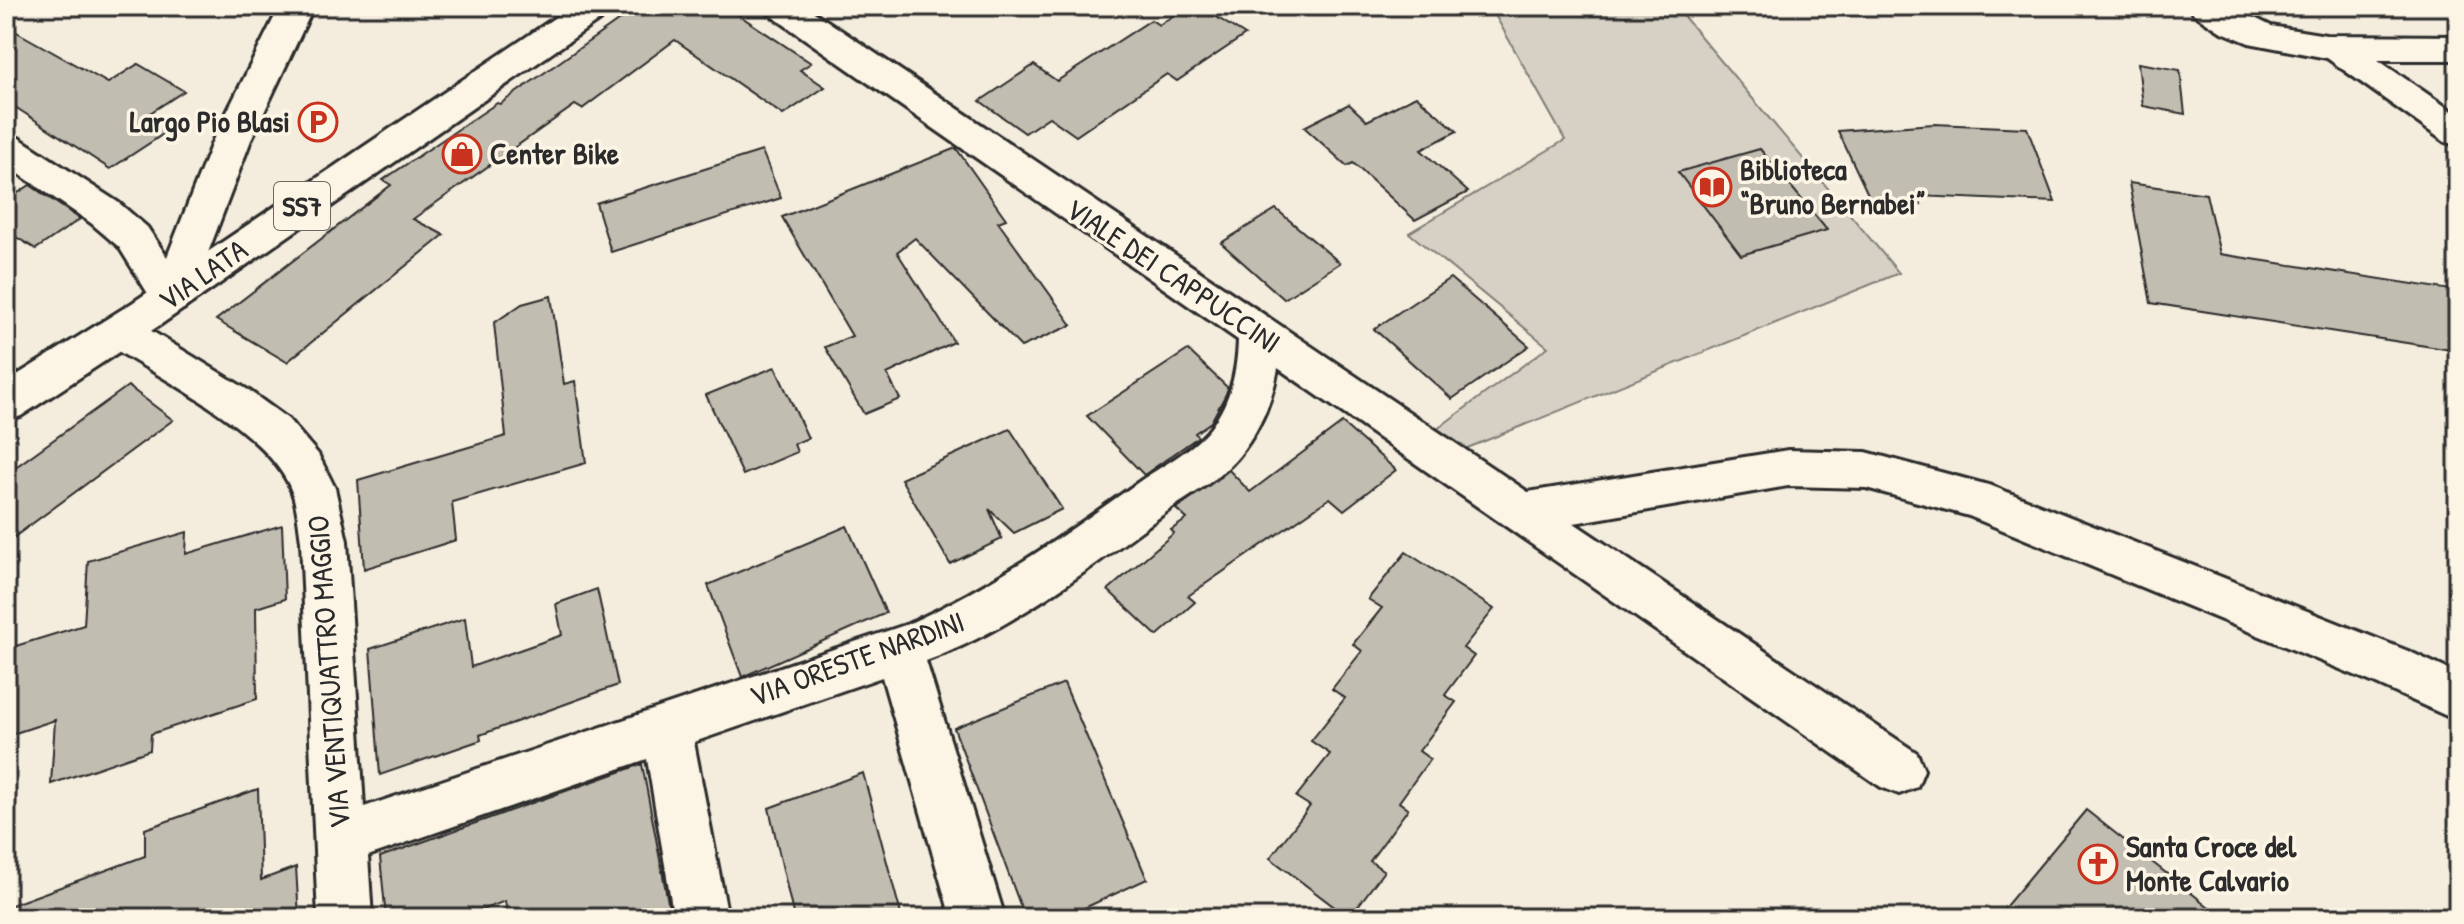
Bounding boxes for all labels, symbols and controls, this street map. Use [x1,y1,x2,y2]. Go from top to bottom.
place label: Largo Pio Blasi [130,101,290,142]
parking icon: Largo Pio Blasi [297,101,339,143]
shop icon: Center Bike [441,133,483,175]
place label: Center Bike [490,133,619,173]
place label: Biblioteca “Bruno Bernabei” [1740,149,1925,223]
library icon: Biblioteca “Bruno Bernabei” [1691,166,1733,208]
road number: SS7 [274,182,330,230]
street label: VIALE DEI CAPPUCCINI [1058,188,1289,362]
street label: VIA LATA [150,229,255,319]
street label: VIA VENTIQUATTRO MAGGIO [297,514,359,830]
street label: VIA ORESTE NARDINI [744,601,969,715]
place label: Santa Croce del Monte Calvario [2126,826,2297,900]
church icon: Santa Croce del Monte Calvario [2077,843,2119,885]

